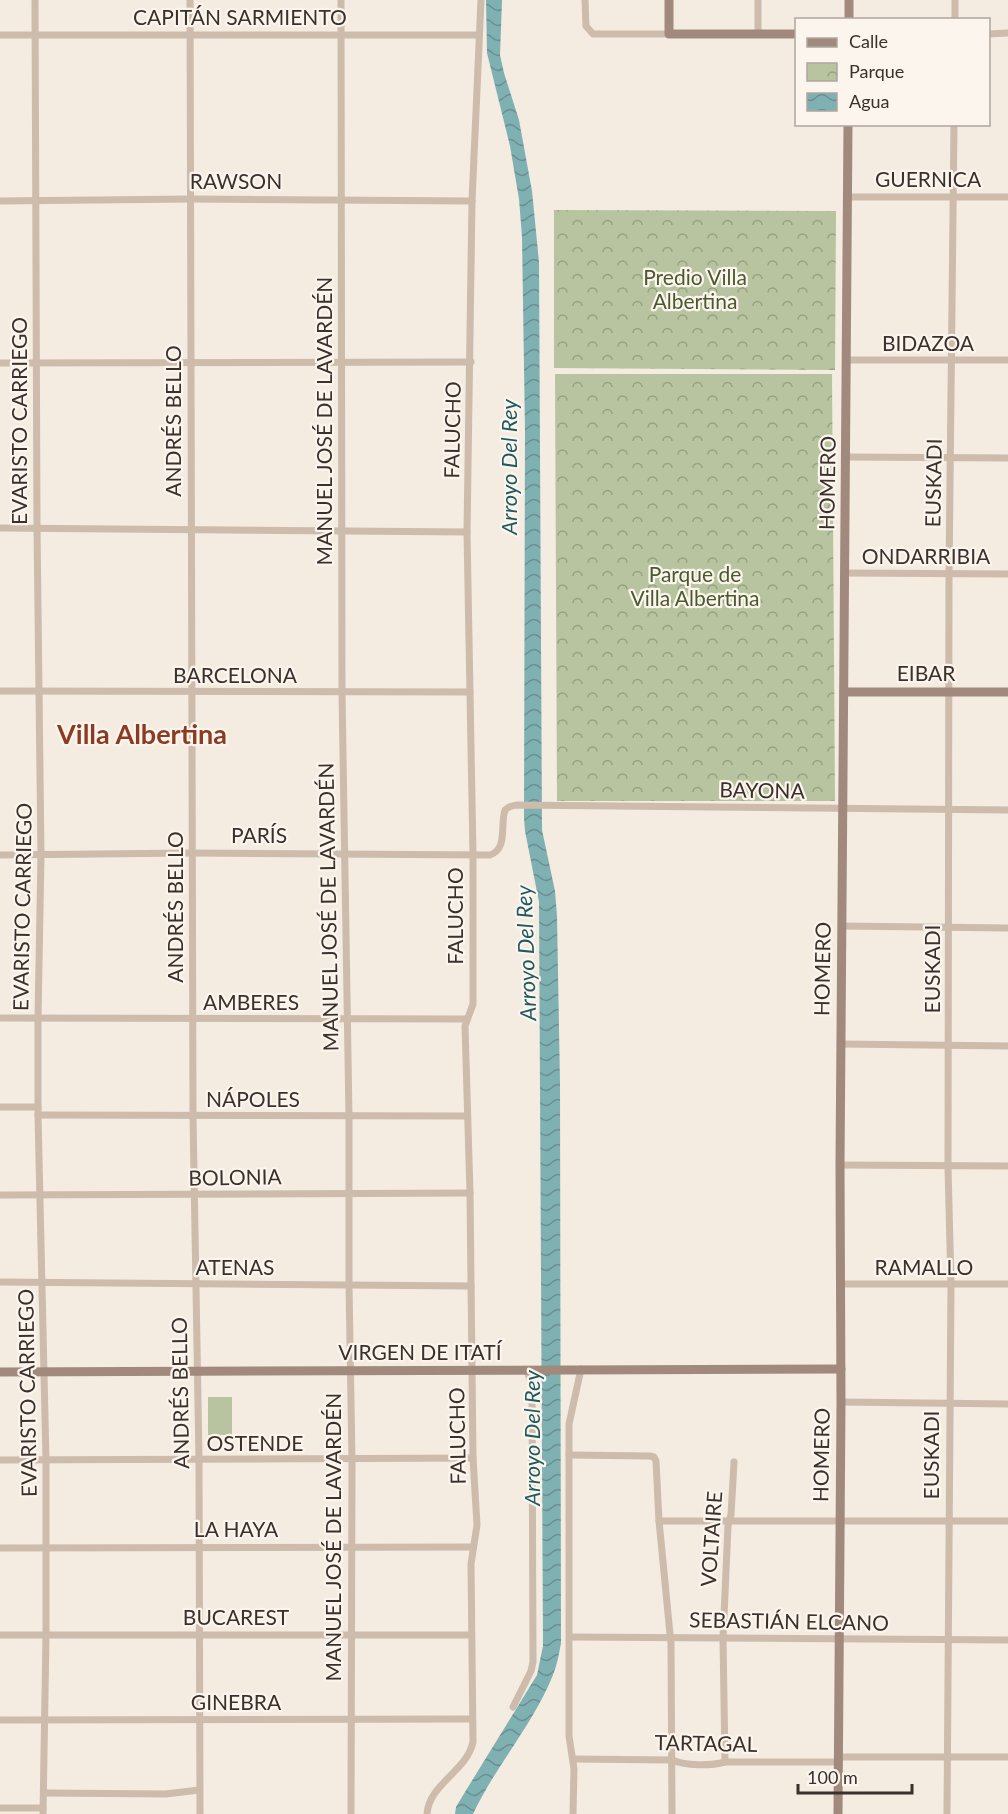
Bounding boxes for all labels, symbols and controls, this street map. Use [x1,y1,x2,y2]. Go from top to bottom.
street label: CAPITÁN SARMIENTO [133,4,347,29]
legend [795,18,990,126]
text: Calle [849,30,888,52]
text: Parque [849,60,904,82]
text: Agua [849,90,890,112]
street label: GUERNICA [875,166,982,191]
street label: RAWSON [190,168,282,193]
park label: Predio Villa Albertina [643,264,747,313]
street label: MANUEL JOSÉ DE LAVARDÉN [311,277,336,565]
street label: EVARISTO CARRIEGO [6,317,31,525]
street label: BIDAZOA [882,330,975,355]
street label: ANDRÉS BELLO [160,345,185,497]
street label: FALUCHO [438,381,465,479]
water label: Arroyo Del Rey [495,399,522,536]
street label: HOMERO [813,436,840,530]
street label: EUSKADI [919,438,946,528]
street label: ONDARRIBIA [862,543,991,568]
park label: Parque de Villa Albertina [631,561,760,610]
street label: EIBAR [897,660,956,685]
street label: BARCELONA [173,662,298,687]
district label: Villa Albertina [56,717,227,750]
street label: MANUEL JOSÉ DE LAVARDÉN [312,762,343,1052]
street label: BAYONA [719,776,806,803]
street label: EVARISTO CARRIEGO [7,803,36,1011]
street label: PARÍS [231,822,287,847]
street label: ANDRÉS BELLO [162,831,187,983]
street label: FALUCHO [442,867,467,965]
water label: Arroyo Del Rey [510,884,541,1022]
street label: HOMERO [808,922,835,1016]
street label: EUSKADI [919,925,944,1013]
street label: AMBERES [203,989,299,1014]
street label: NÁPOLES [206,1086,300,1111]
street label: BOLONIA [188,1163,283,1190]
street label: ATENAS [196,1254,274,1279]
street label: RAMALLO [875,1254,973,1279]
street label: EVARISTO CARRIEGO [12,1289,41,1497]
street label: ANDRÉS BELLO [166,1317,193,1469]
street label: VIRGEN DE ITATÍ [338,1339,503,1364]
water label: Arroyo Del Rey [518,1370,545,1507]
street label: FALUCHO [443,1387,470,1485]
street label: MANUEL JOSÉ DE LAVARDÉN [320,1393,345,1681]
street label: HOMERO [807,1408,834,1502]
street label: EUSKADI [918,1411,943,1499]
street label: OSTENDE [207,1430,303,1455]
street label: VOLTAIRE [695,1490,726,1588]
street label: LA HAYA [194,1516,279,1541]
street label: BUCAREST [183,1604,290,1629]
street label: SEBASTIÁN ELCANO [689,1606,889,1635]
street label: GINEBRA [191,1689,282,1714]
street label: TARTAGAL [654,1729,758,1756]
scale bar [798,1757,912,1795]
text: 100 m [807,1766,858,1788]

